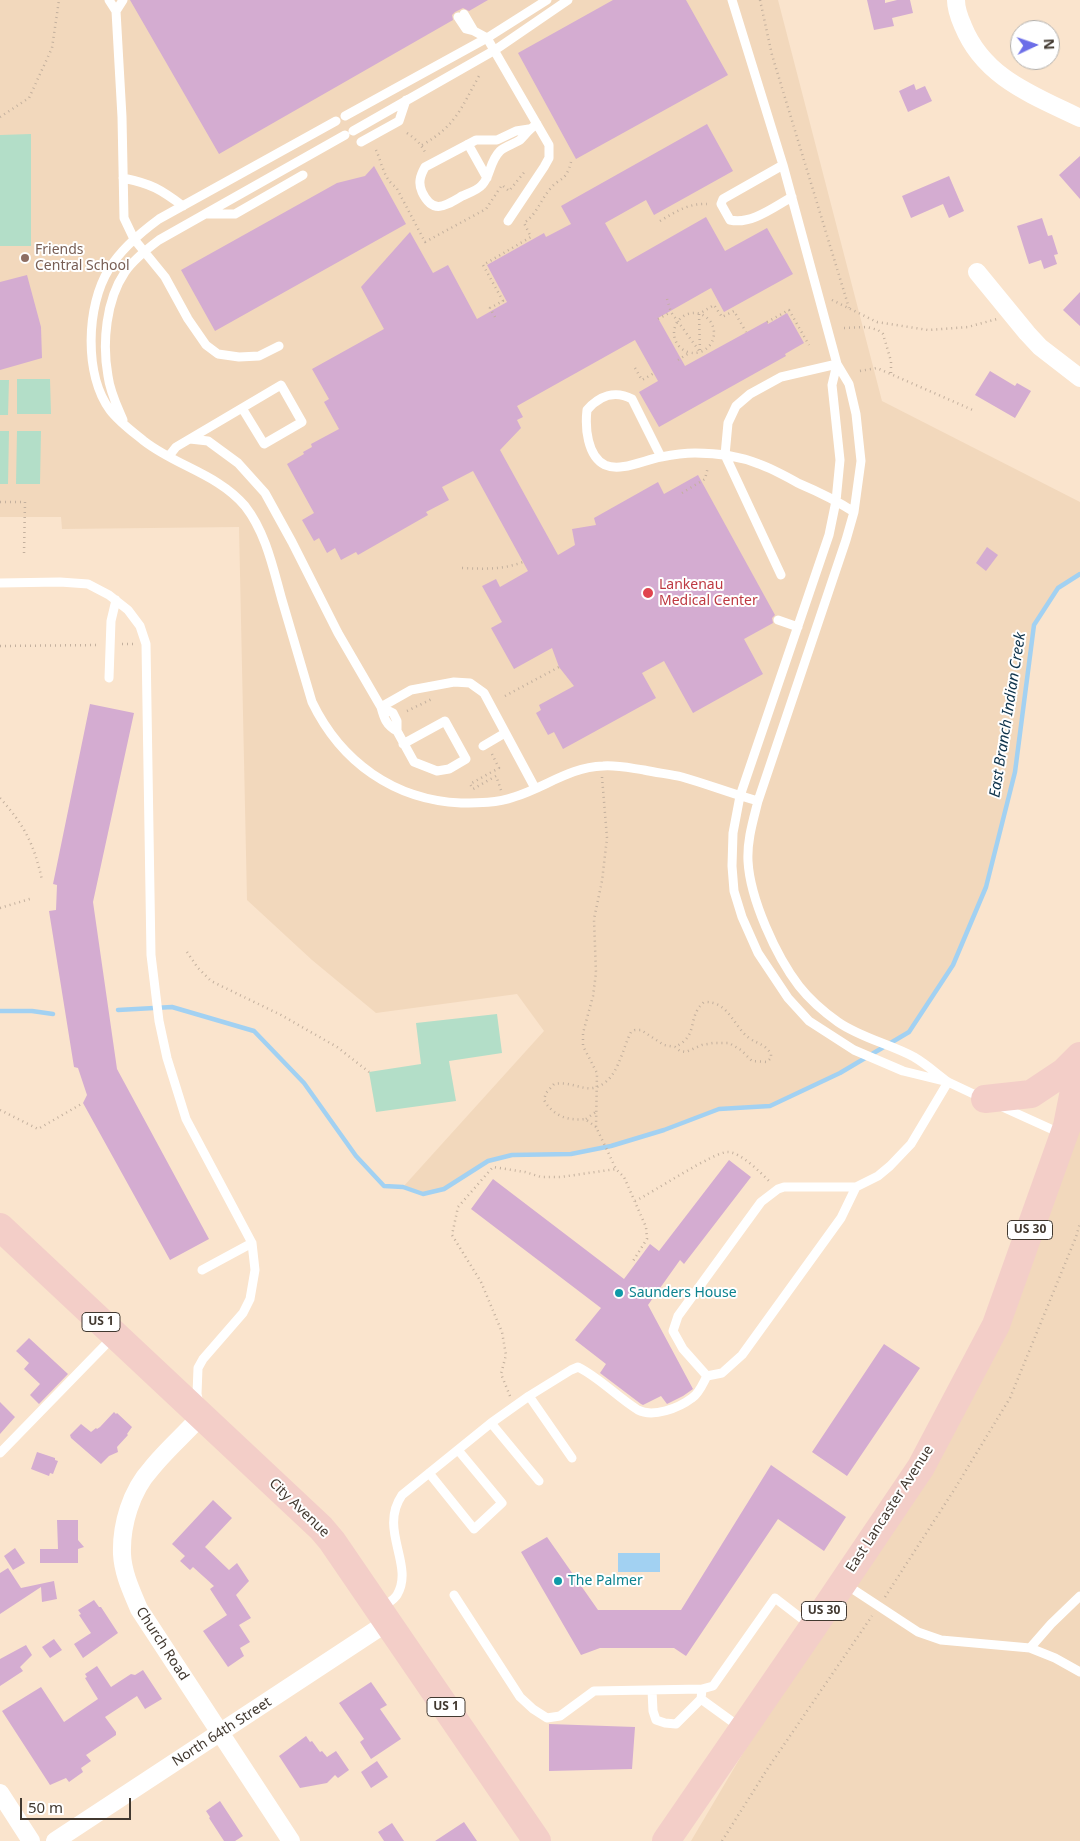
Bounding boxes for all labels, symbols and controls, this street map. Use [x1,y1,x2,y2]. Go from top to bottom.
north arrow [1010,20,1060,70]
text: N [1040,38,1059,50]
place label: Friends Central School [35,242,130,274]
marker: Friends Central School [19,252,31,264]
place label: Lankenau Medical Center [659,577,758,610]
marker: Lankenau Medical Center [641,586,655,600]
water label: East Branch Indian Creek [986,631,1030,799]
road number: US 30 [1008,1220,1052,1240]
place label: Saunders House [629,1285,737,1301]
marker: Saunders House [613,1287,625,1299]
road number: US 1 [82,1312,120,1331]
street label: East Lancaster Avenue [843,1442,937,1576]
street label: City Avenue [265,1475,333,1541]
place label: The Palmer [568,1573,643,1589]
marker: The Palmer [552,1575,564,1587]
road number: US 30 [802,1602,846,1620]
street label: Church Road [132,1604,192,1684]
street label: North 64th Street [169,1694,275,1770]
road number: US 1 [427,1698,465,1716]
scale bar [22,1788,134,1820]
text: 50 m [28,1797,63,1817]

